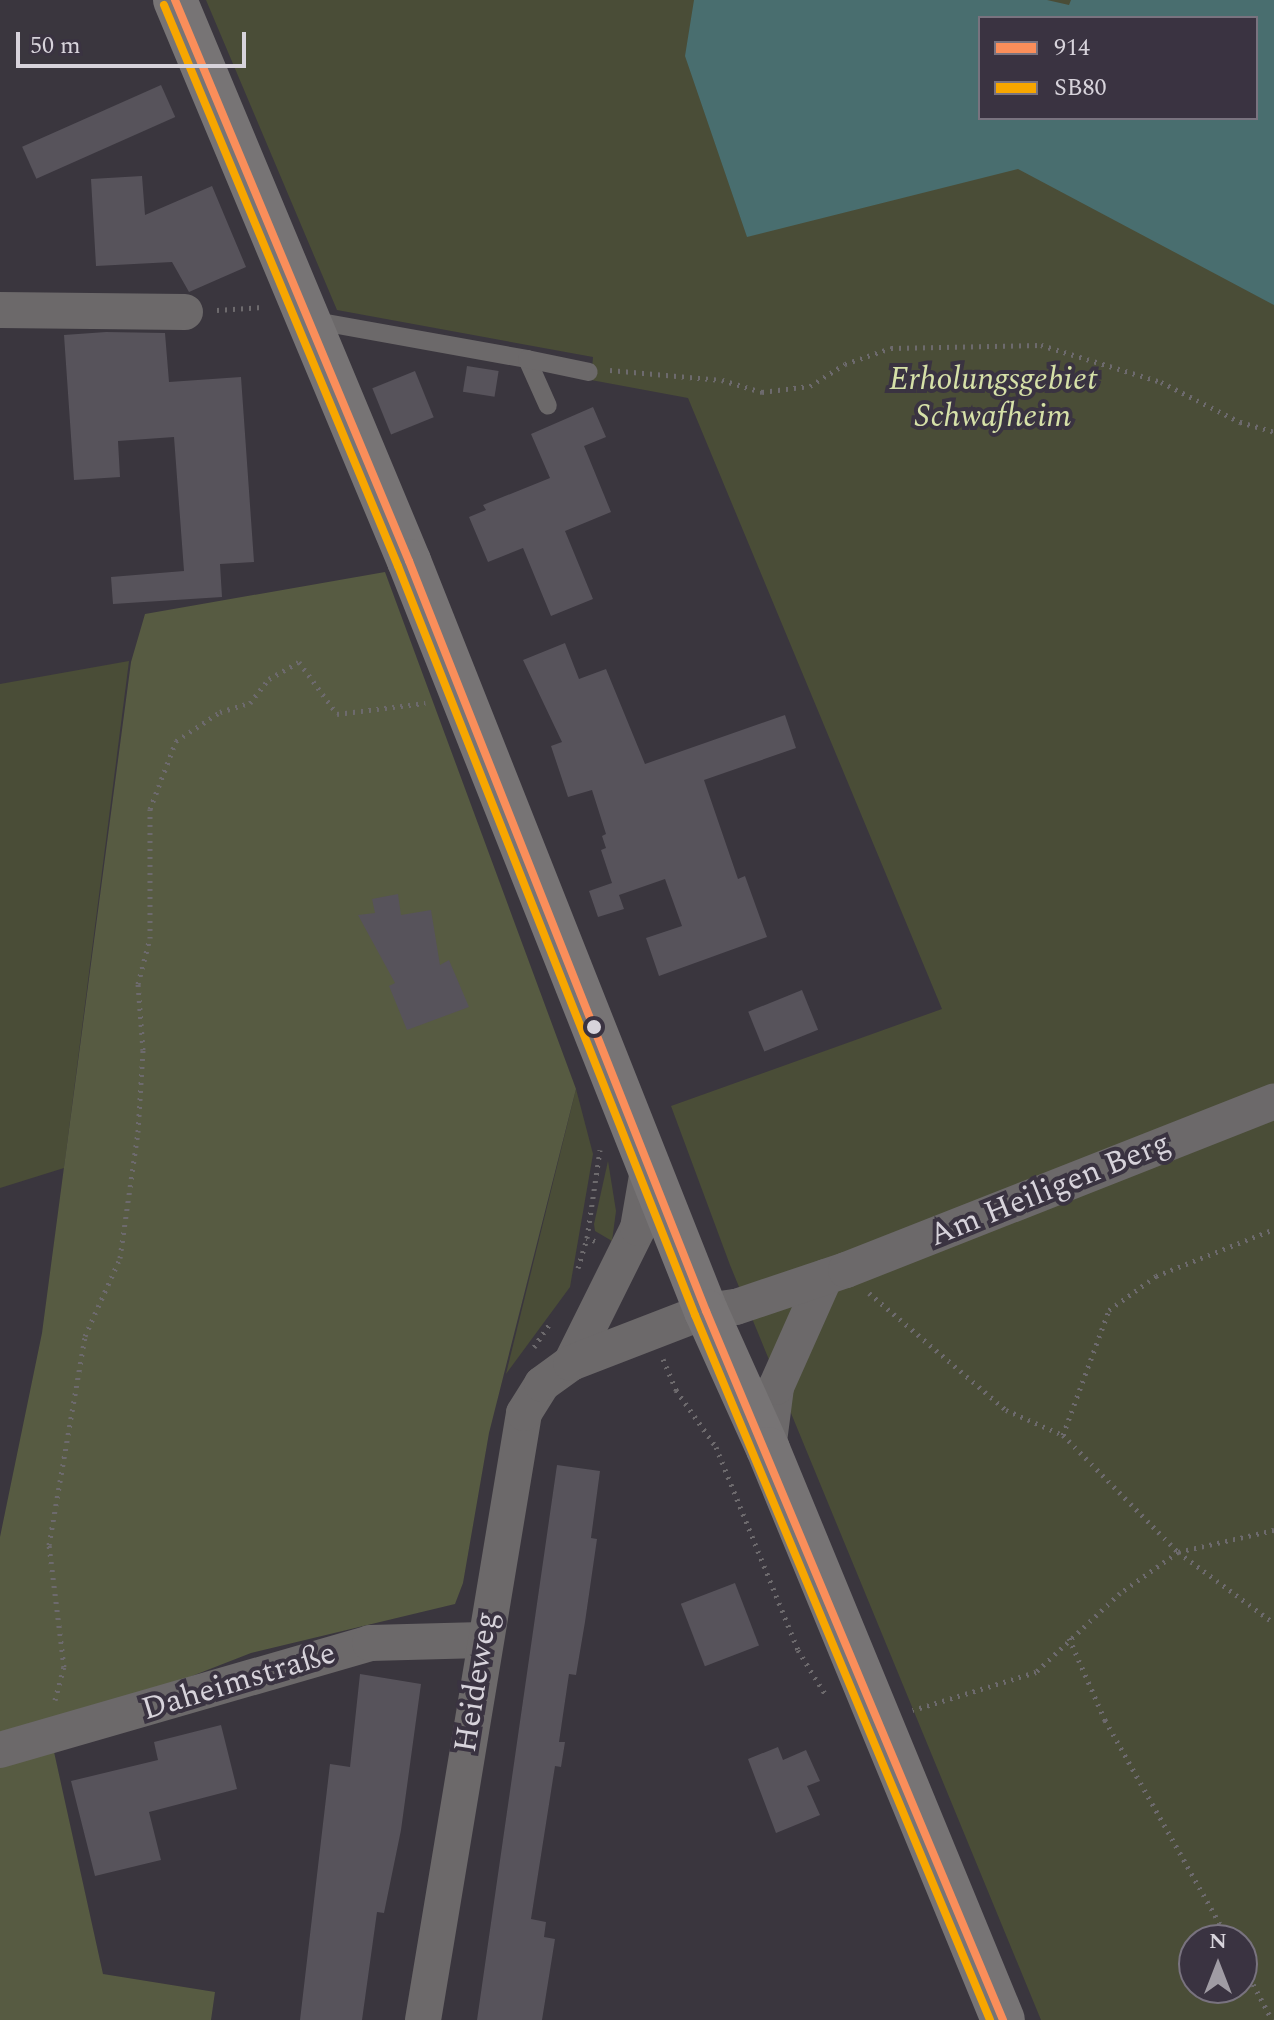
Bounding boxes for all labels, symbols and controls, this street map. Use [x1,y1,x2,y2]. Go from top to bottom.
scale bar [20,16,250,66]
legend [978,16,1258,120]
text: 50 m [30,28,81,64]
text: 914 [1054,30,1090,66]
text: SB80 [1054,70,1107,106]
park label: Erholungsgebiet Schwafheim [889,362,1097,437]
unlabelled marker [586,1019,602,1035]
street label: Am Heiligen Berg [924,1124,1176,1256]
street label: Heideweg [447,1609,507,1755]
street label: Daheimstraße [137,1634,341,1730]
north arrow [1178,1924,1258,2004]
text: N [1209,1925,1227,1958]

